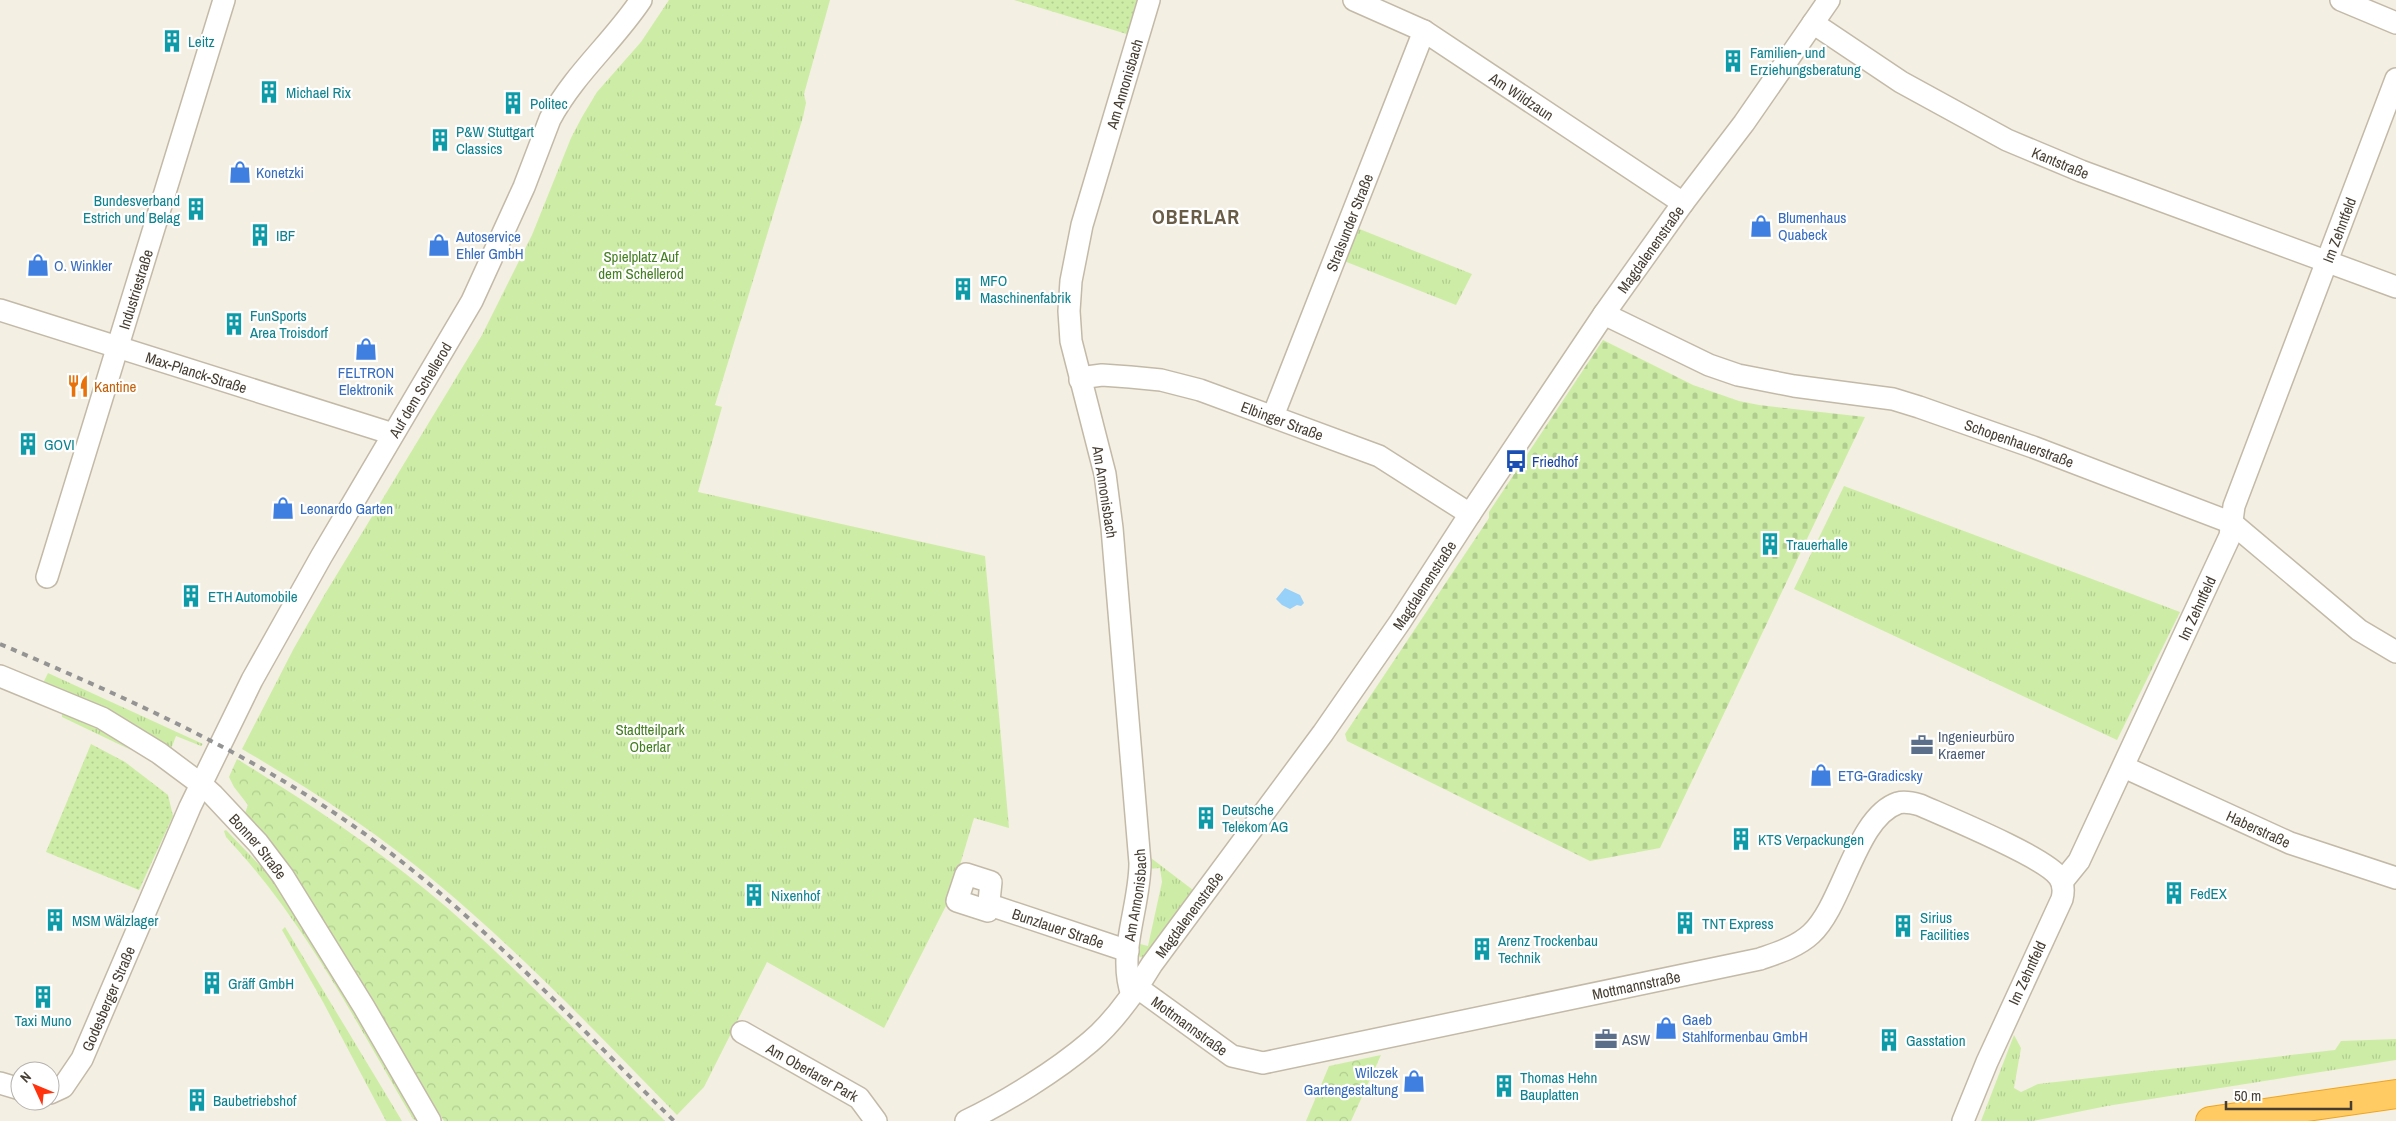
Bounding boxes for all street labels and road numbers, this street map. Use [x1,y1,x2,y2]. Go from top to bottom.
street label: Am Annonisbach [1100,36,1147,132]
street label: Am Wildzaun [1485,66,1558,125]
street label: Kantstraße [2029,141,2092,184]
street label: Stralsunder Straße [1320,170,1378,274]
street label: Im Zehntfeld [2317,194,2361,266]
street label: Magdalenenstraße [1612,201,1689,297]
street label: Industriestraße [113,246,157,332]
street label: Auf dem Schellerod [383,338,456,442]
street label: Max-Planck-Straße [143,346,250,398]
street label: Elbinger Straße [1238,396,1327,445]
street label: Schopenhauerstraße [1962,413,2077,472]
street label: Am Annonisbach [1087,443,1123,540]
street label: Magdalenenstraße [1387,536,1461,634]
street label: Im Zehntfeld [2173,573,2220,643]
street label: Haberstraße [2223,805,2294,852]
street label: Bonner Straße [225,808,292,883]
street label: Am Annonisbach [1118,848,1151,944]
street label: Magdalenenstraße [1150,867,1228,962]
street label: Bunzlauer Straße [1010,903,1107,953]
street label: Im Zehntfeld [2003,938,2051,1008]
street label: Godesberger Straße [76,943,140,1054]
street label: Mottmannstraße [1590,965,1682,1004]
street label: Mottmannstraße [1147,991,1232,1060]
street label: Am Oberlarer Park [762,1037,863,1107]

